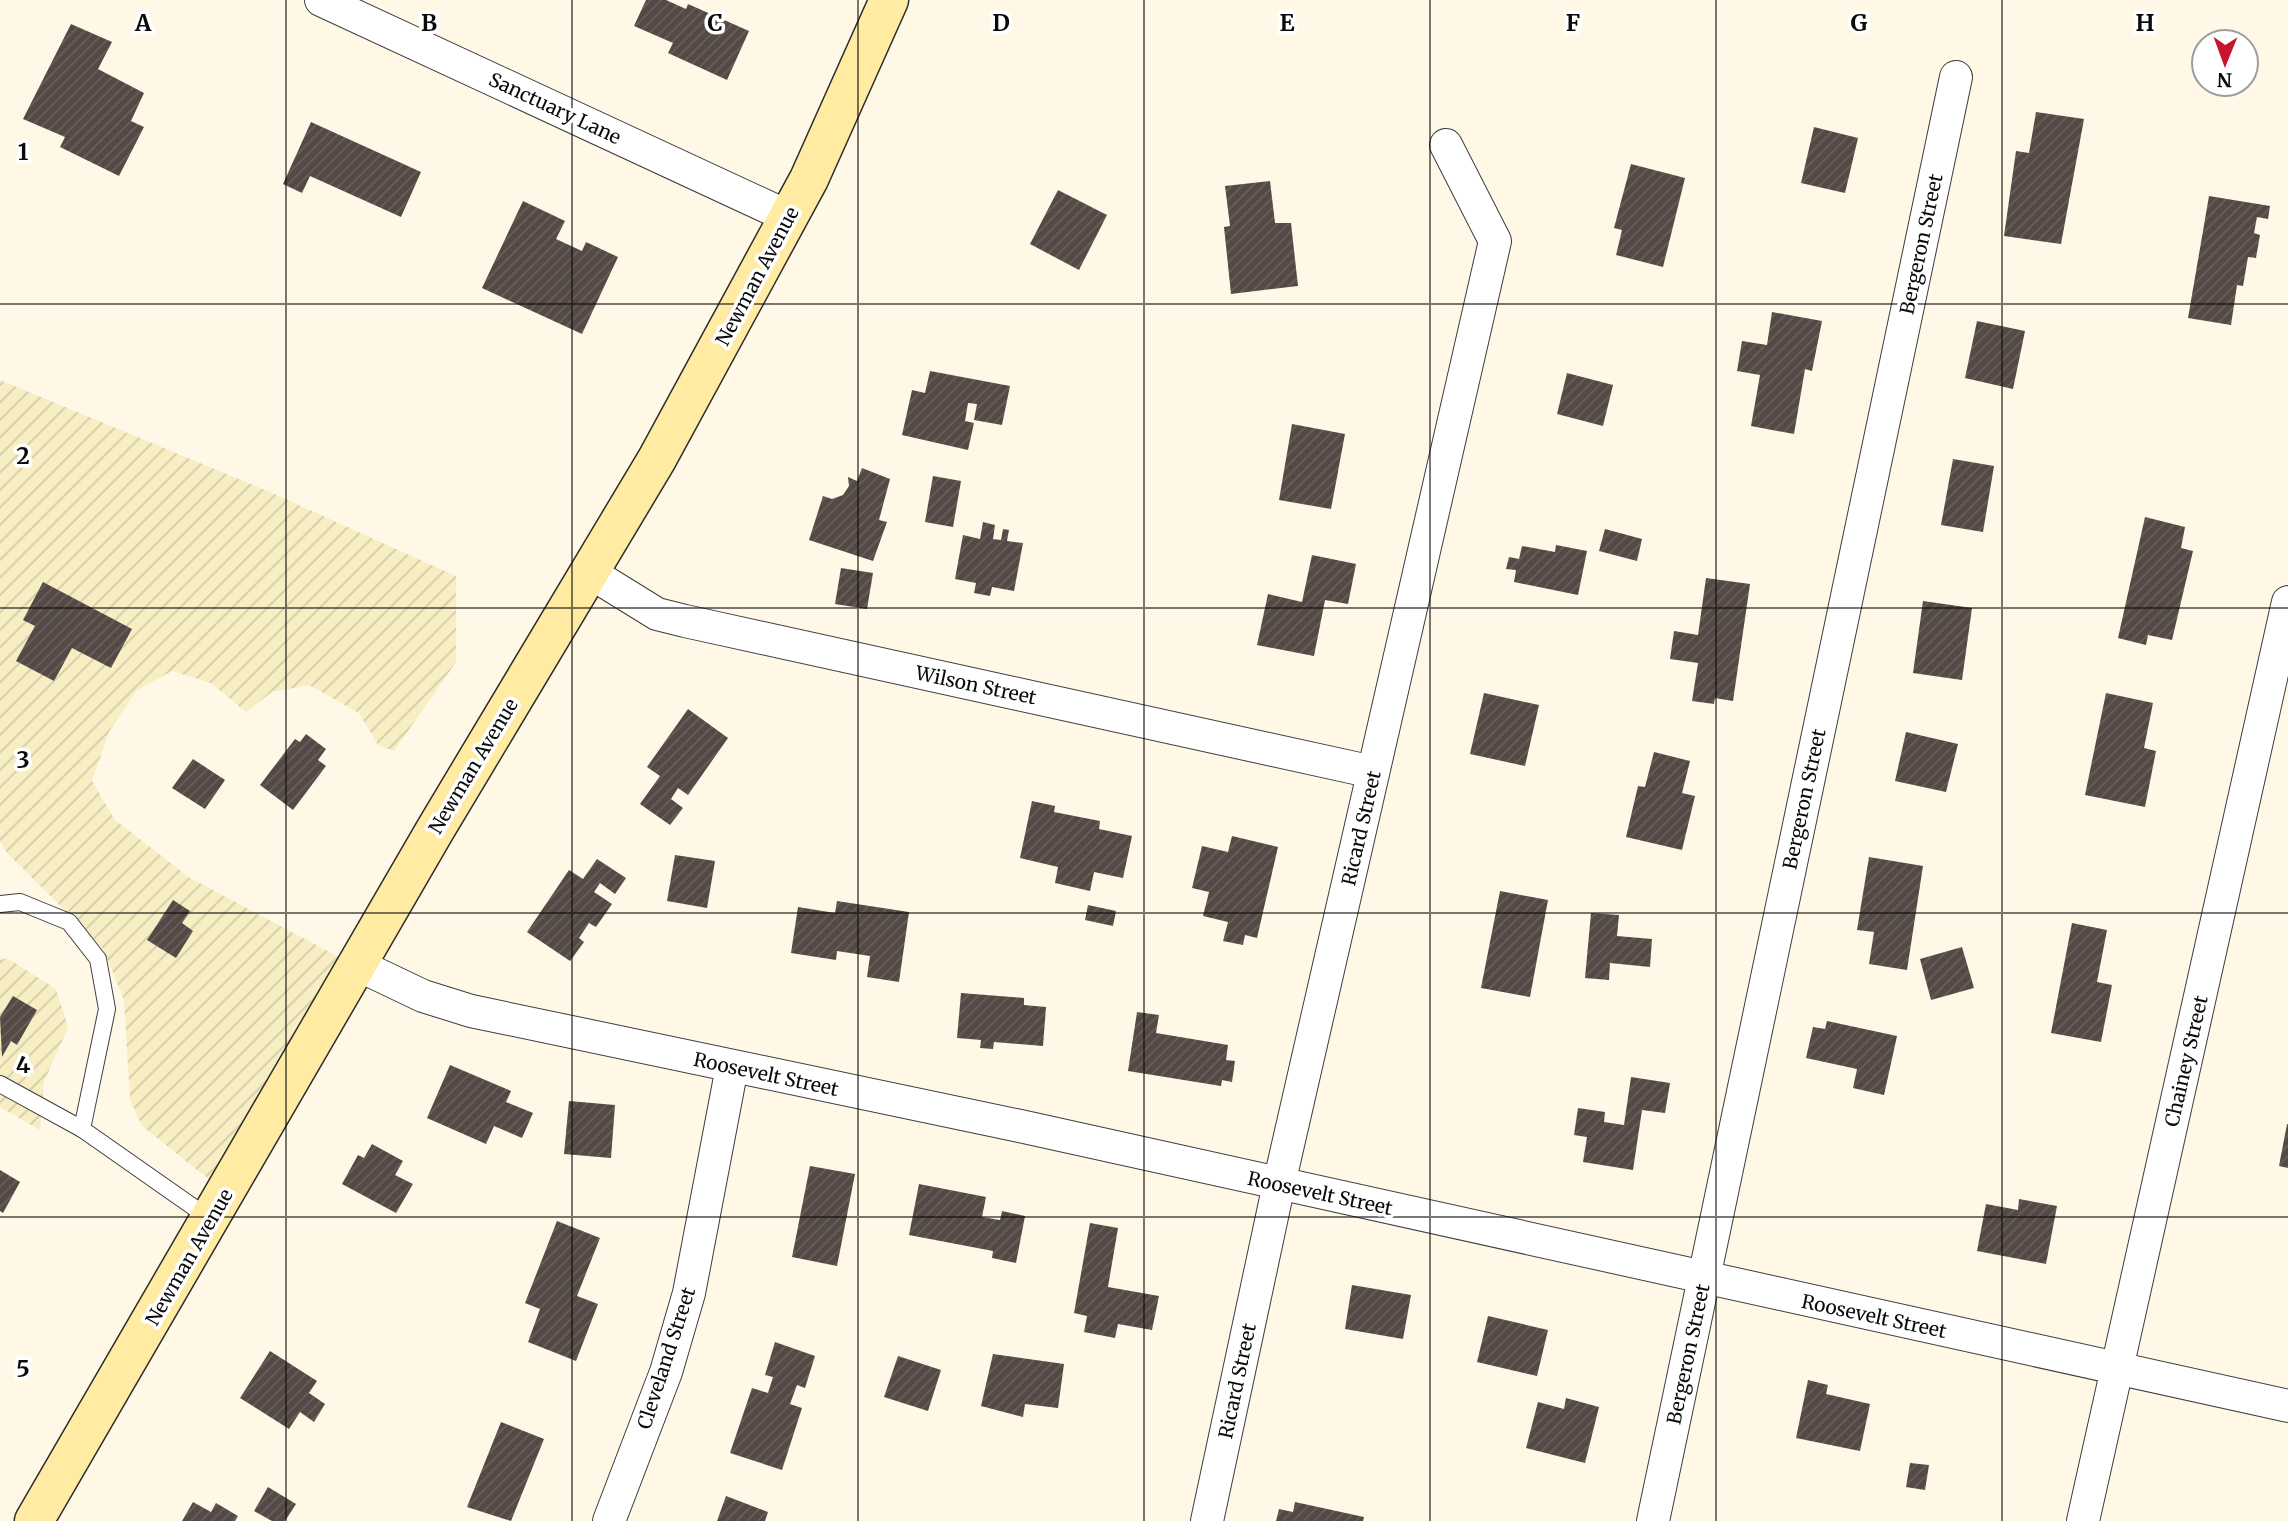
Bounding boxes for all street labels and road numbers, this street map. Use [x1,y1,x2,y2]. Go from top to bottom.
street label: Sanctuary Lane [485,67,625,149]
street label: Bergeron Street [1894,171,1948,316]
street label: Newman Avenue [710,202,804,350]
street label: Wilson Street [913,660,1039,710]
street label: Newman Avenue [423,694,523,838]
street label: Bergeron Street [1777,726,1831,871]
street label: Ricard Street [1336,768,1386,888]
street label: Chainey Street [2159,993,2213,1129]
street label: Roosevelt Street [691,1047,841,1101]
street label: Roosevelt Street [1245,1166,1395,1220]
street label: Newman Avenue [140,1184,238,1330]
street label: Bergeron Street [1661,1281,1715,1426]
street label: Cleveland Street [632,1283,700,1432]
street label: Roosevelt Street [1799,1289,1949,1343]
street label: Ricard Street [1213,1321,1261,1441]

